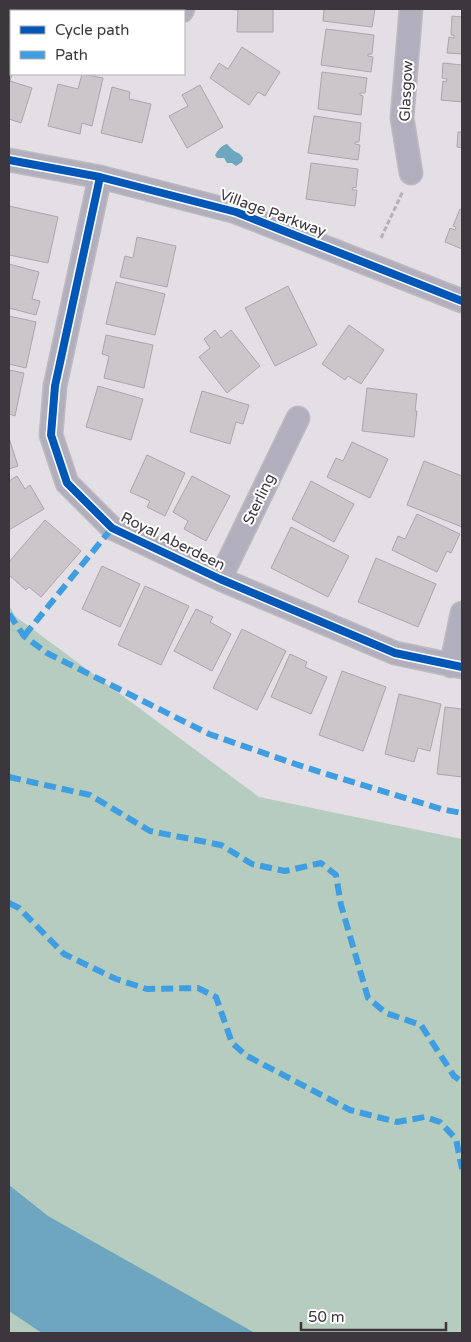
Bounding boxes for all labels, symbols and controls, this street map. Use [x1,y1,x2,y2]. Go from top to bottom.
legend [10,10,185,75]
text: Cycle path [55,21,129,39]
text: Path [55,46,88,64]
street label: Glasgow [395,60,417,122]
street label: Village Parkway [217,185,329,241]
street label: Sterling [239,470,279,528]
street label: Royal Aberdeen [118,508,228,574]
scale bar [301,1300,446,1332]
text: 50 m [308,1308,345,1326]

